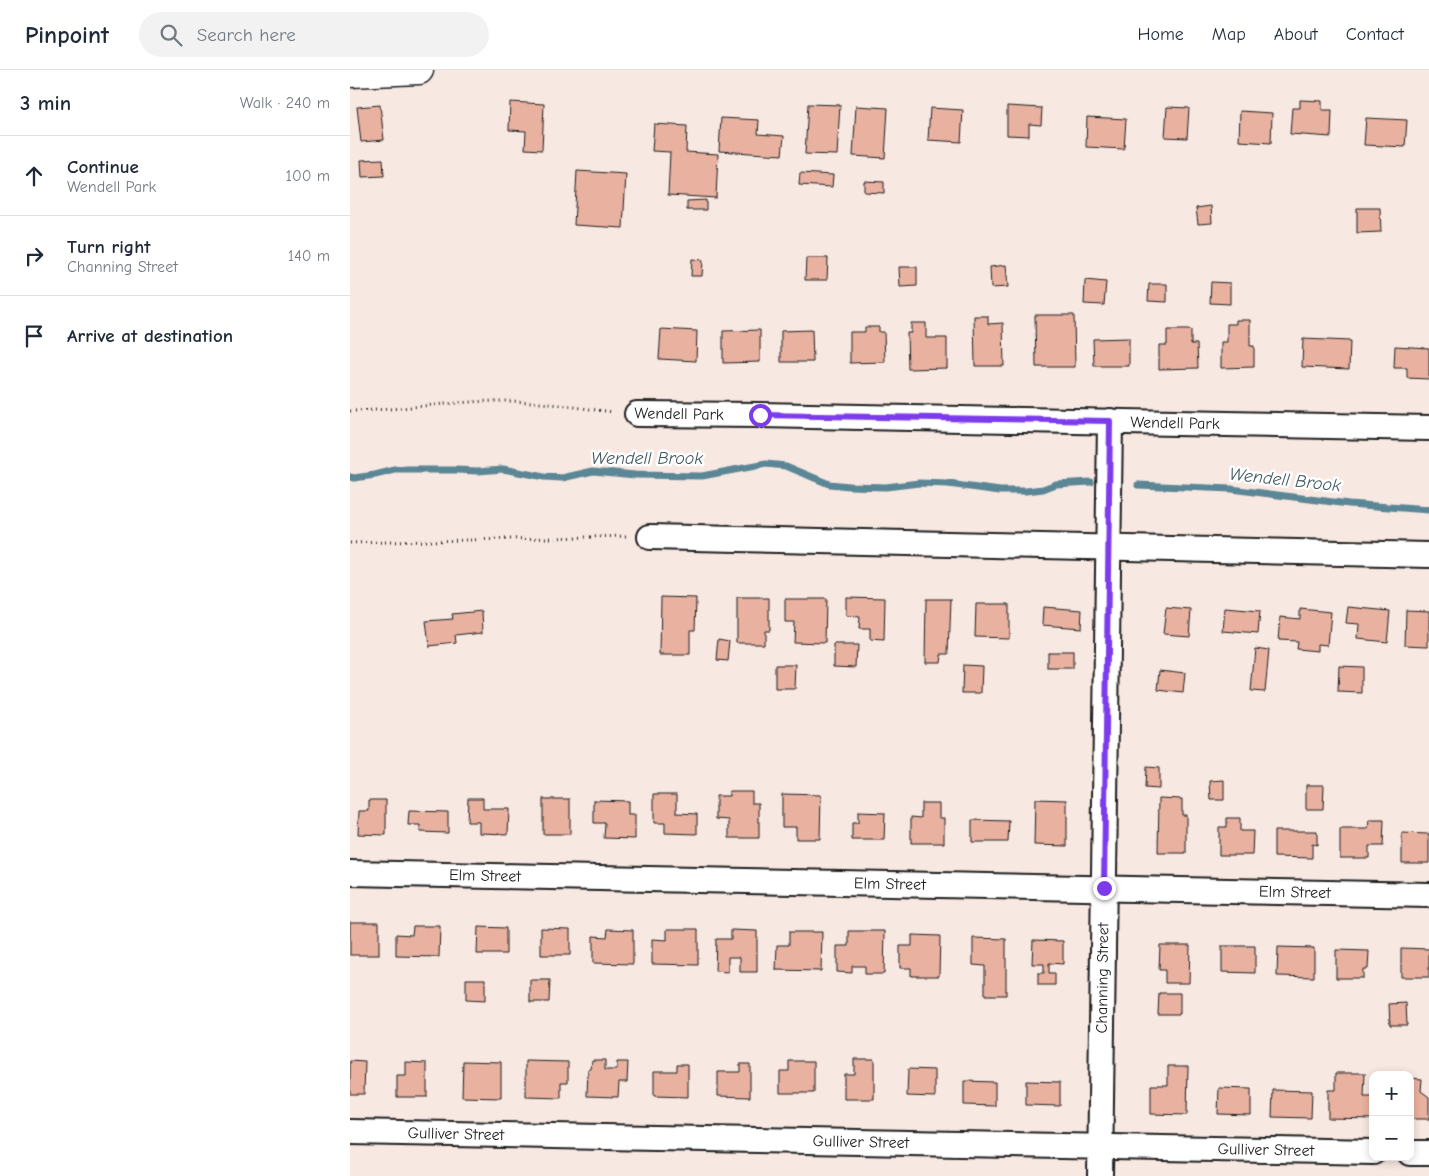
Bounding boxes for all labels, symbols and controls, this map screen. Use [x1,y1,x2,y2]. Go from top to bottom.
search box [139,12,489,57]
text: Pinpoint [25,21,109,49]
icon: search [157,21,185,49]
text: Search here [197,24,296,46]
text: Home [1137,24,1184,45]
text: Map [1212,24,1246,45]
text: About [1274,24,1318,45]
text: Contact [1346,24,1404,45]
text: 3 min [20,91,71,115]
text: Walk · 240 m [240,94,330,112]
text: Continue [67,156,139,178]
icon: ahead [20,162,48,190]
text: 100 m [286,167,330,185]
text: Wendell Park [67,178,156,196]
text: Turn right [67,236,151,258]
icon: right [20,242,48,270]
text: 140 m [288,247,330,265]
text: Channing Street [67,258,178,276]
icon: arrive [20,322,48,350]
text: Arrive at destination [67,325,233,347]
street label: Wendell Park [634,404,724,424]
route start [749,404,772,427]
street label: Wendell Park [1130,413,1220,433]
water label: Wendell Brook [591,448,703,469]
water label: Wendell Brook [1228,464,1342,496]
street label: Elm Street [449,866,522,885]
street label: Elm Street [854,874,926,894]
route end [1093,877,1116,900]
street label: Elm Street [1259,883,1331,902]
street label: Channing Street [1093,922,1112,1034]
map controls [1369,1071,1414,1161]
button: + [1369,1071,1414,1116]
button: − [1369,1116,1414,1161]
street label: Gulliver Street [408,1124,505,1144]
street label: Gulliver Street [812,1132,910,1152]
street label: Gulliver Street [1217,1140,1315,1160]

